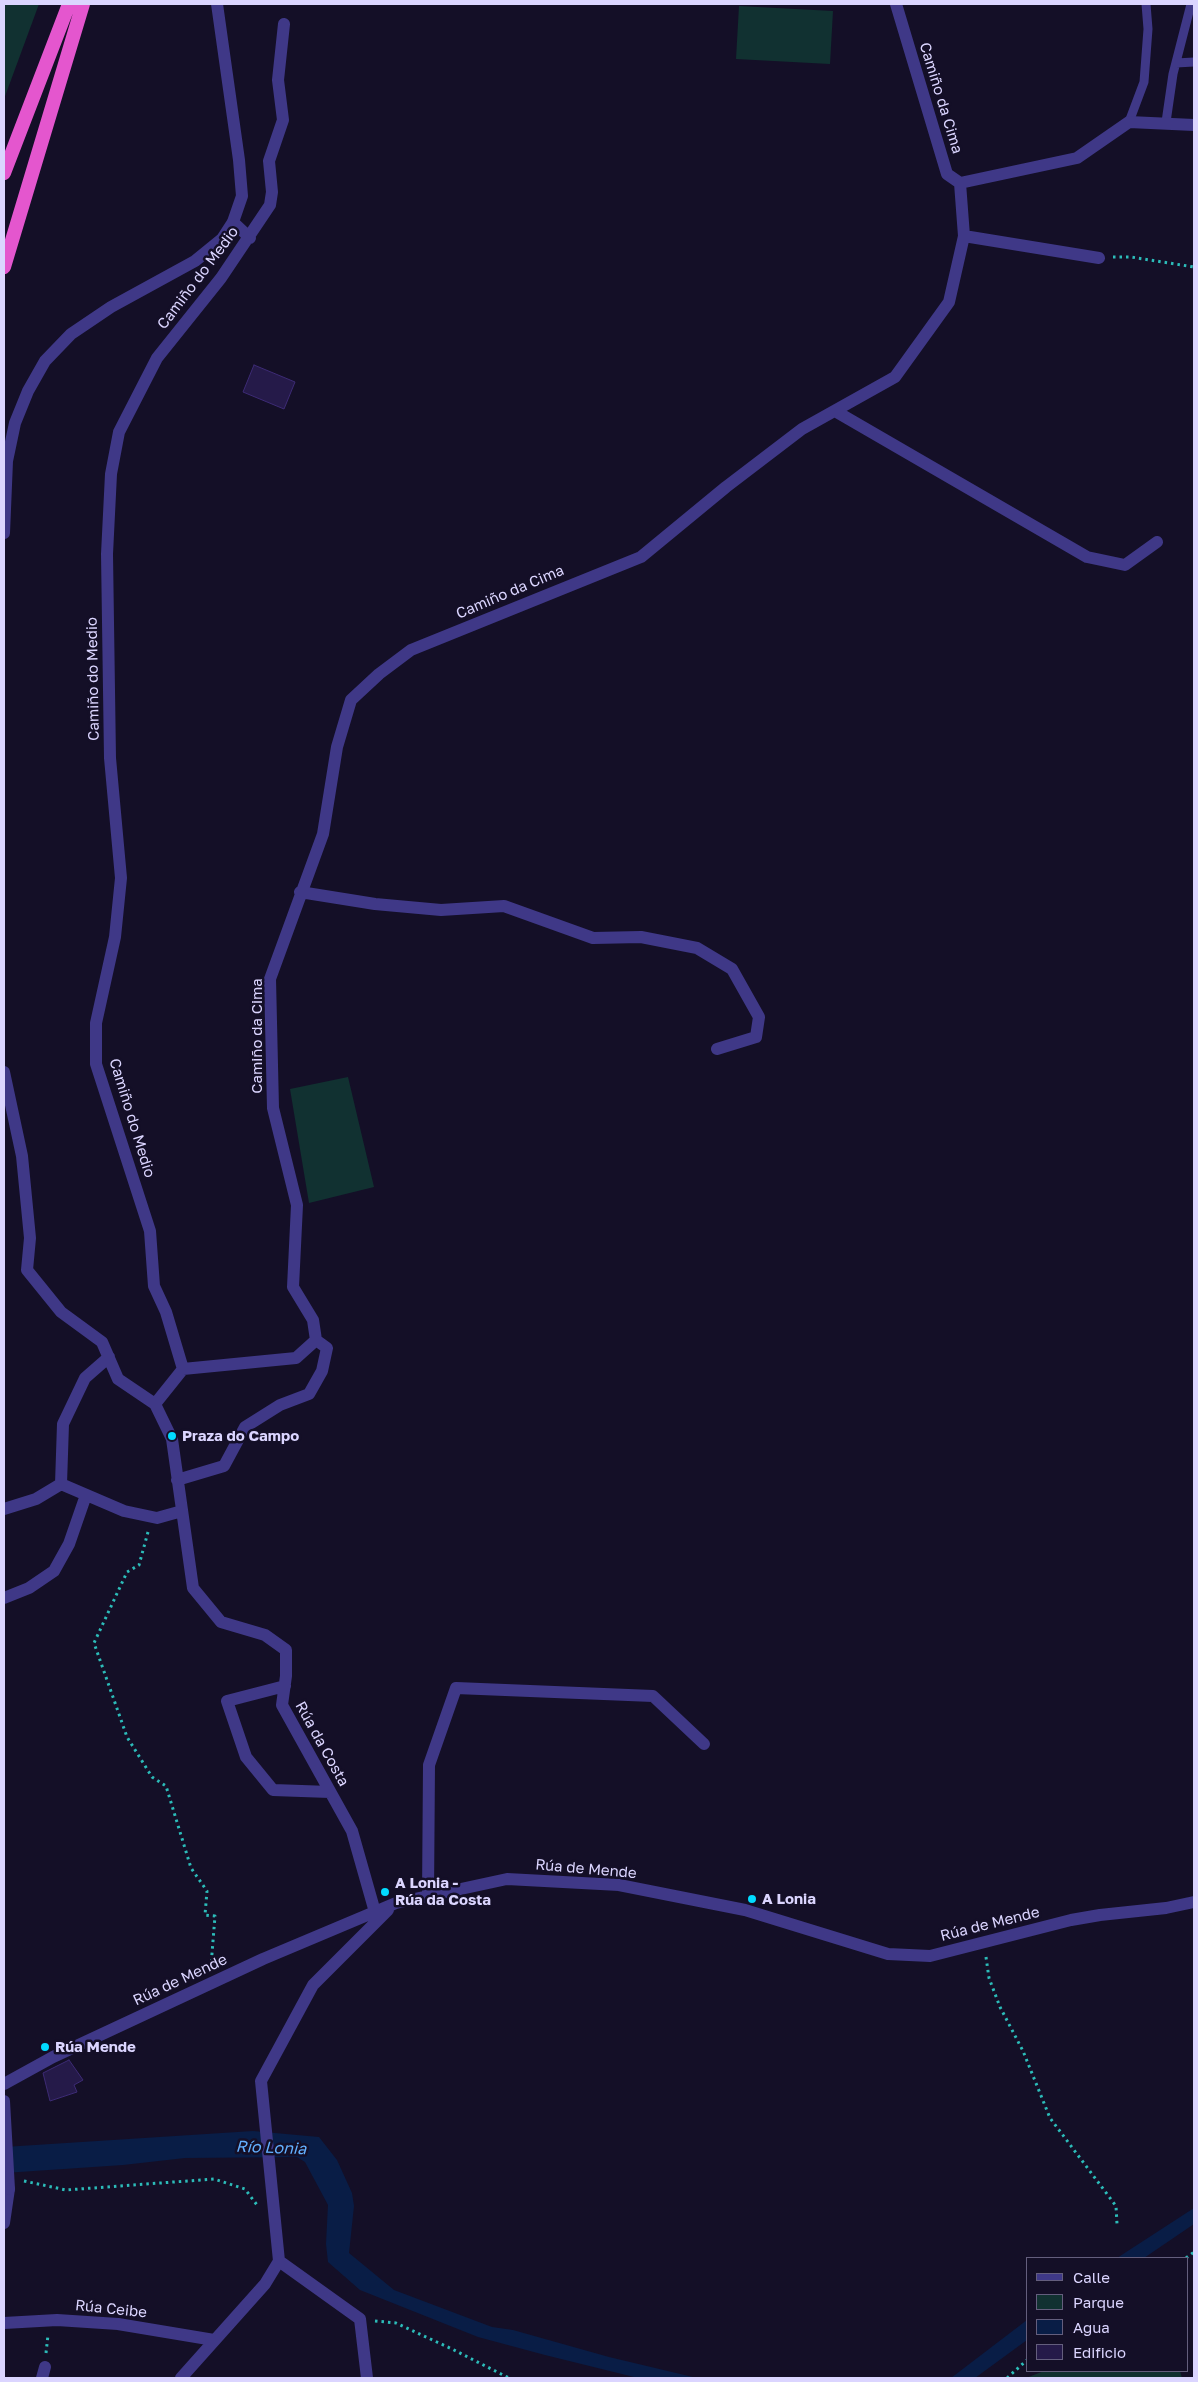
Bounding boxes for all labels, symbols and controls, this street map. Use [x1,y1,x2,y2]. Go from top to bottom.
street label: Camiño da Cima [916,40,966,156]
street label: Camiño do Medio [154,223,242,333]
street label: Camiño da Cima [453,561,567,623]
street label: Camiño do Medio [83,617,103,741]
street label: Camiño da Cima [248,978,266,1094]
street label: Camiño do Medio [105,1056,159,1180]
place label: Praza do Campo [182,1427,299,1445]
marker: Praza do Campo [166,1430,178,1442]
street label: Rúa da Costa [291,1698,353,1790]
street label: Rúa de Mende [535,1856,637,1882]
place label: A Lonia - Rúa da Costa [395,1874,491,1909]
marker: A Lonia - Rúa da Costa [379,1886,391,1898]
place label: A Lonia [762,1890,816,1908]
marker: A Lonia [746,1893,758,1905]
street label: Rúa de Mende [939,1903,1041,1945]
street label: Rúa de Mende [130,1950,230,2010]
place label: Rúa Mende [55,2038,136,2056]
marker: Rúa Mende [39,2041,51,2053]
water label: Río Lonia [235,2137,307,2159]
legend [1026,2257,1188,2372]
text: Calle [1073,2268,1110,2286]
text: Parque [1073,2293,1124,2311]
street label: Rúa Ceibe [74,2296,148,2322]
text: Agua [1073,2318,1110,2336]
text: Edificio [1073,2343,1126,2361]

